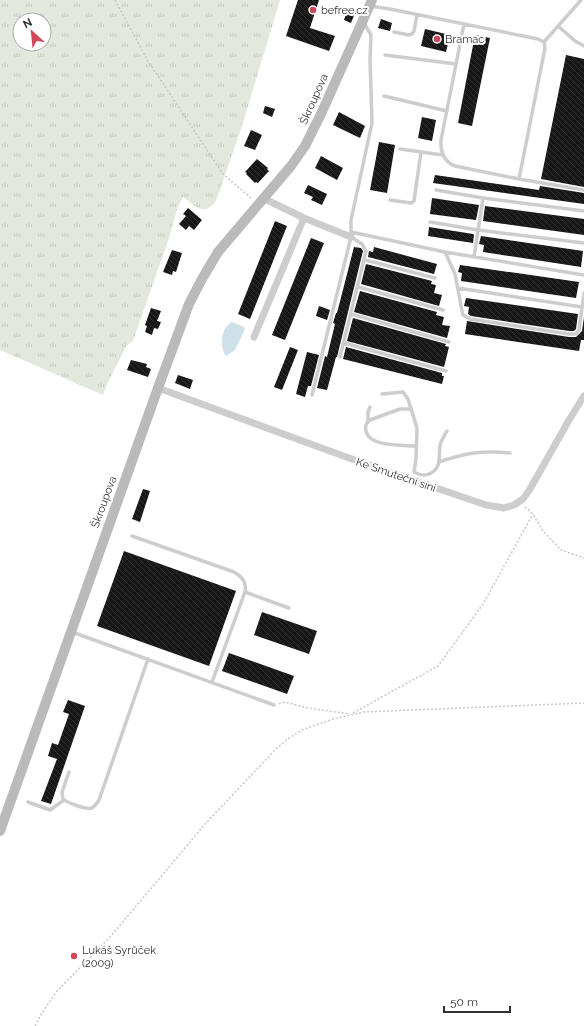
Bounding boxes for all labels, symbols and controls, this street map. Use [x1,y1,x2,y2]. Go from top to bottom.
place label: befree.cz [321,4,368,17]
marker: befree.cz [308,5,318,15]
north arrow [12,12,52,52]
text: N [21,16,34,31]
place label: Bramac [445,33,484,46]
marker: Bramac [432,34,442,44]
street label: Škroupova [296,71,331,126]
street label: Ke Smuteční síni [354,455,438,495]
street label: Škroupova [88,474,119,530]
place label: Lukáš Syrůček (2009) [82,944,156,970]
marker: Lukáš Syrůček (2009) [69,951,79,961]
scale bar [444,988,510,1014]
text: 50 m [450,995,478,1009]

